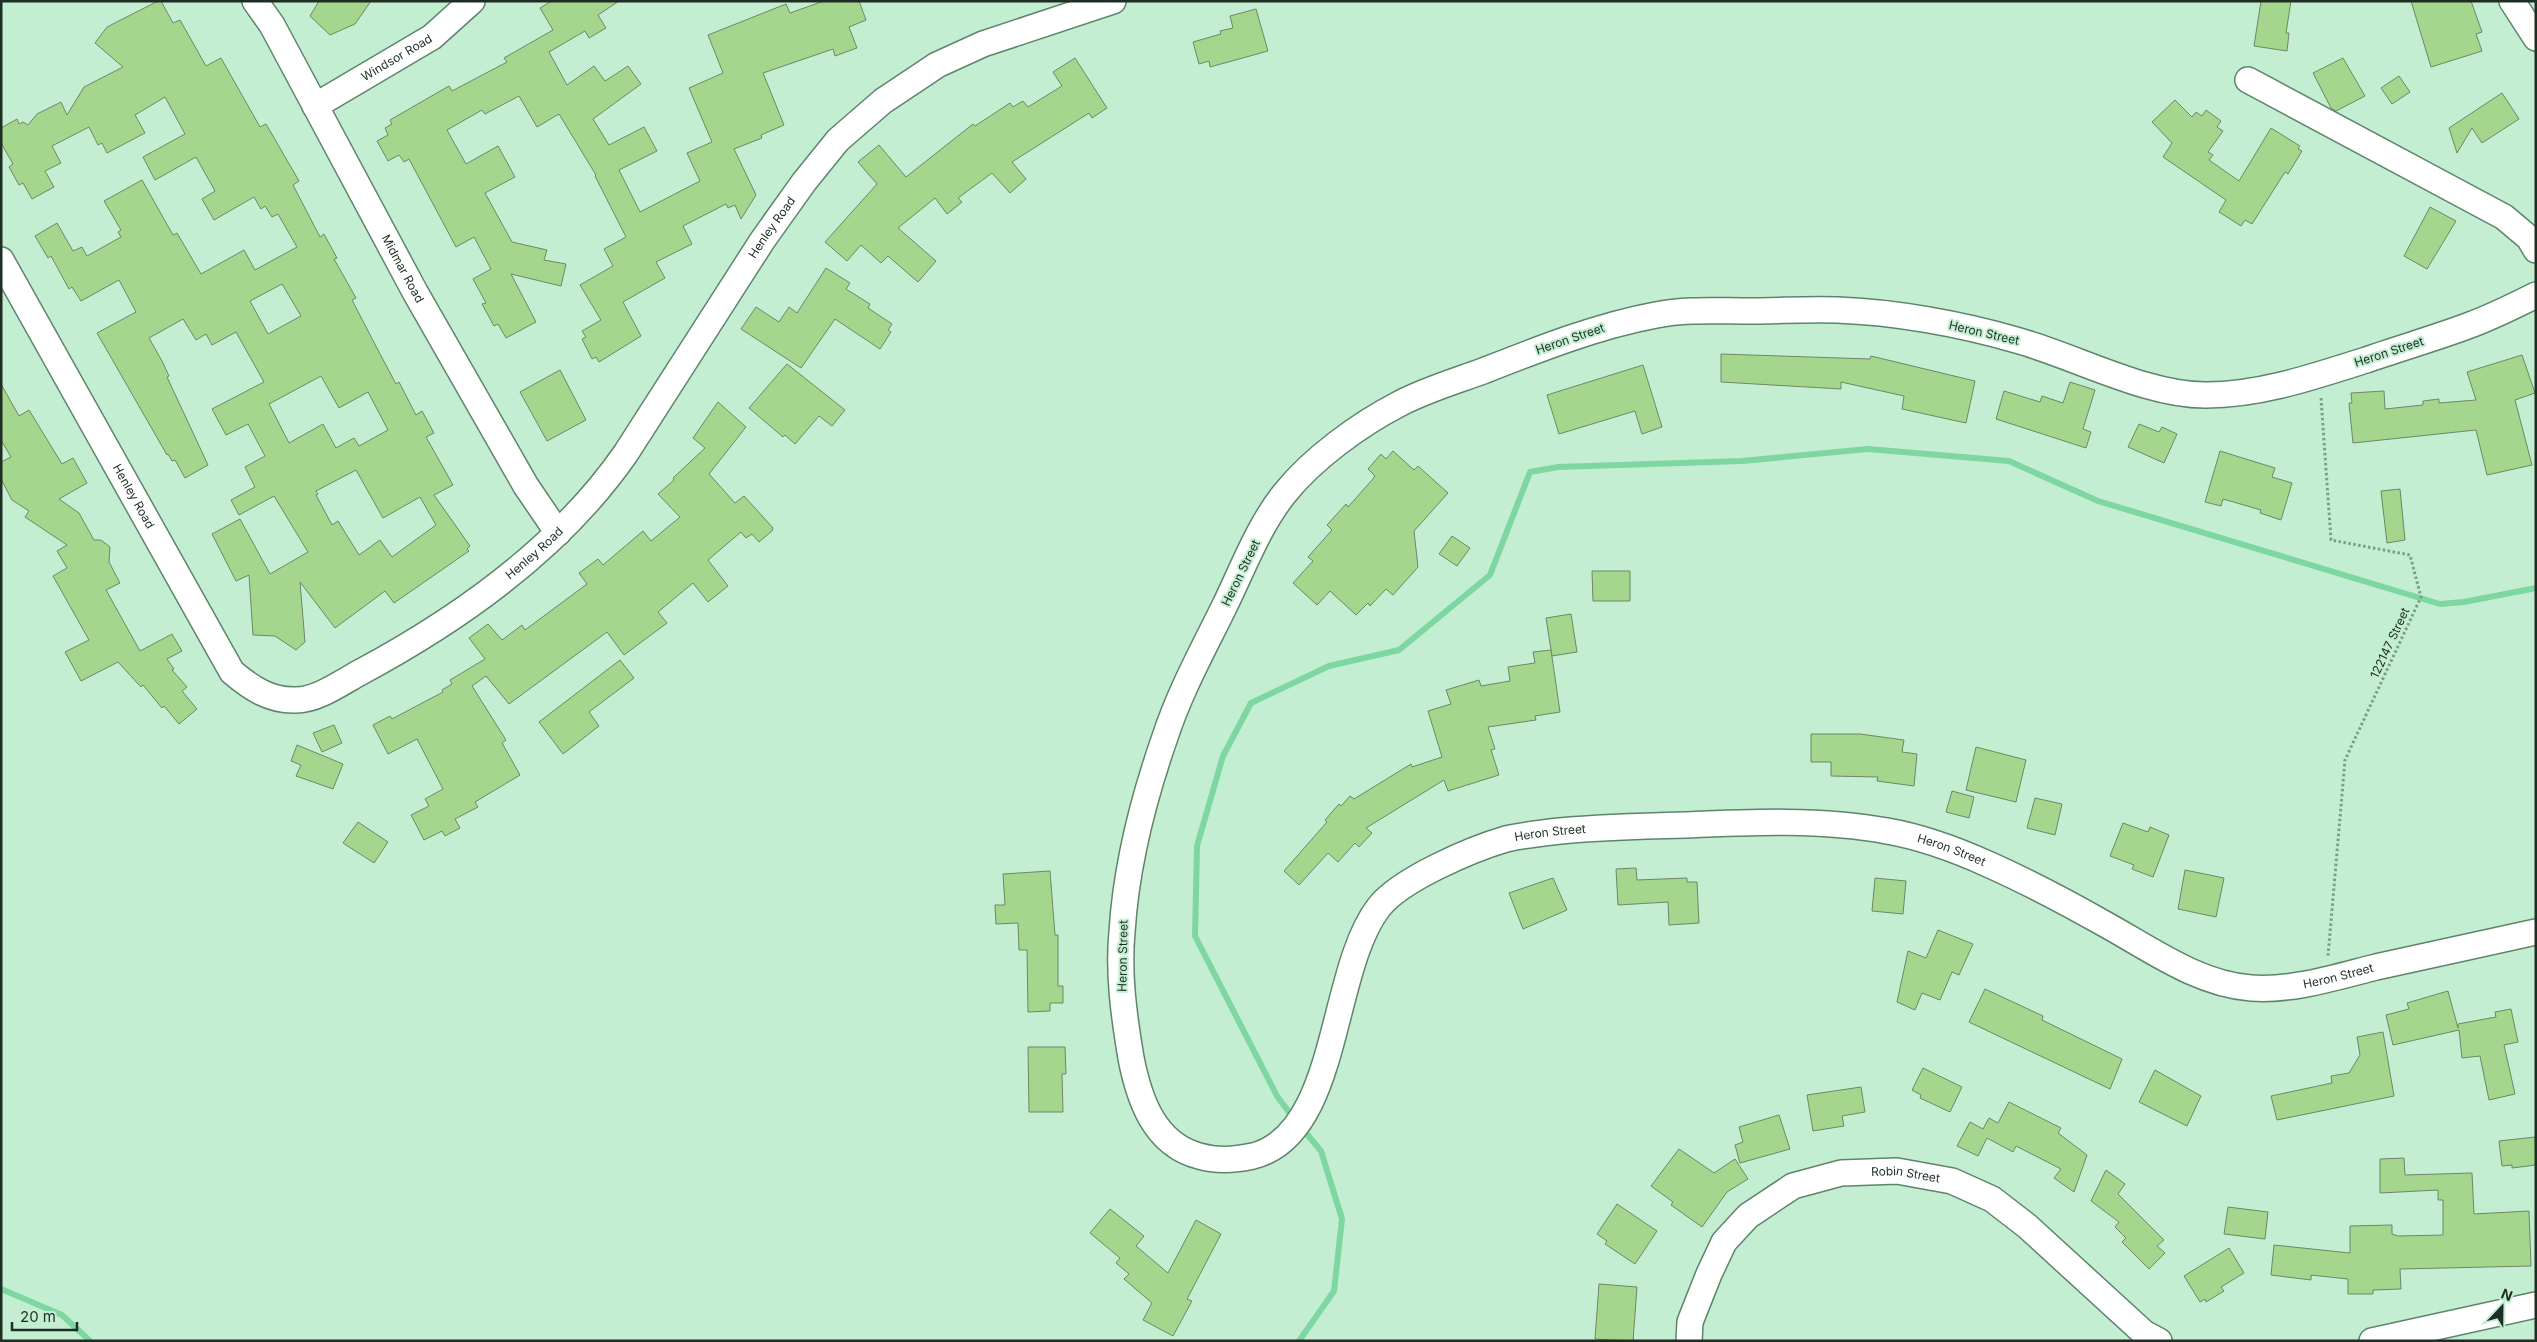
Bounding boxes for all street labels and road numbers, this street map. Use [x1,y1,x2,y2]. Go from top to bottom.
street label: Windsor Road [358,31,435,84]
street label: Henley Road [745,193,798,261]
street label: Midmar Road [379,232,428,305]
street label: Heron Street [1947,317,2021,348]
street label: Heron Street [1533,320,1606,357]
street label: Heron Street [2352,333,2425,370]
street label: Henley Road [110,461,158,531]
street label: Henley Road [502,524,566,582]
street label: Heron Street [1218,537,1263,608]
street label: 122147 Street [2367,605,2412,680]
street label: Heron Street [1513,821,1586,844]
street label: Heron Street [1916,830,1988,869]
street label: Heron Street [1114,920,1131,992]
street label: Heron Street [2302,960,2375,991]
street label: Robin Street [1871,1163,1941,1186]

